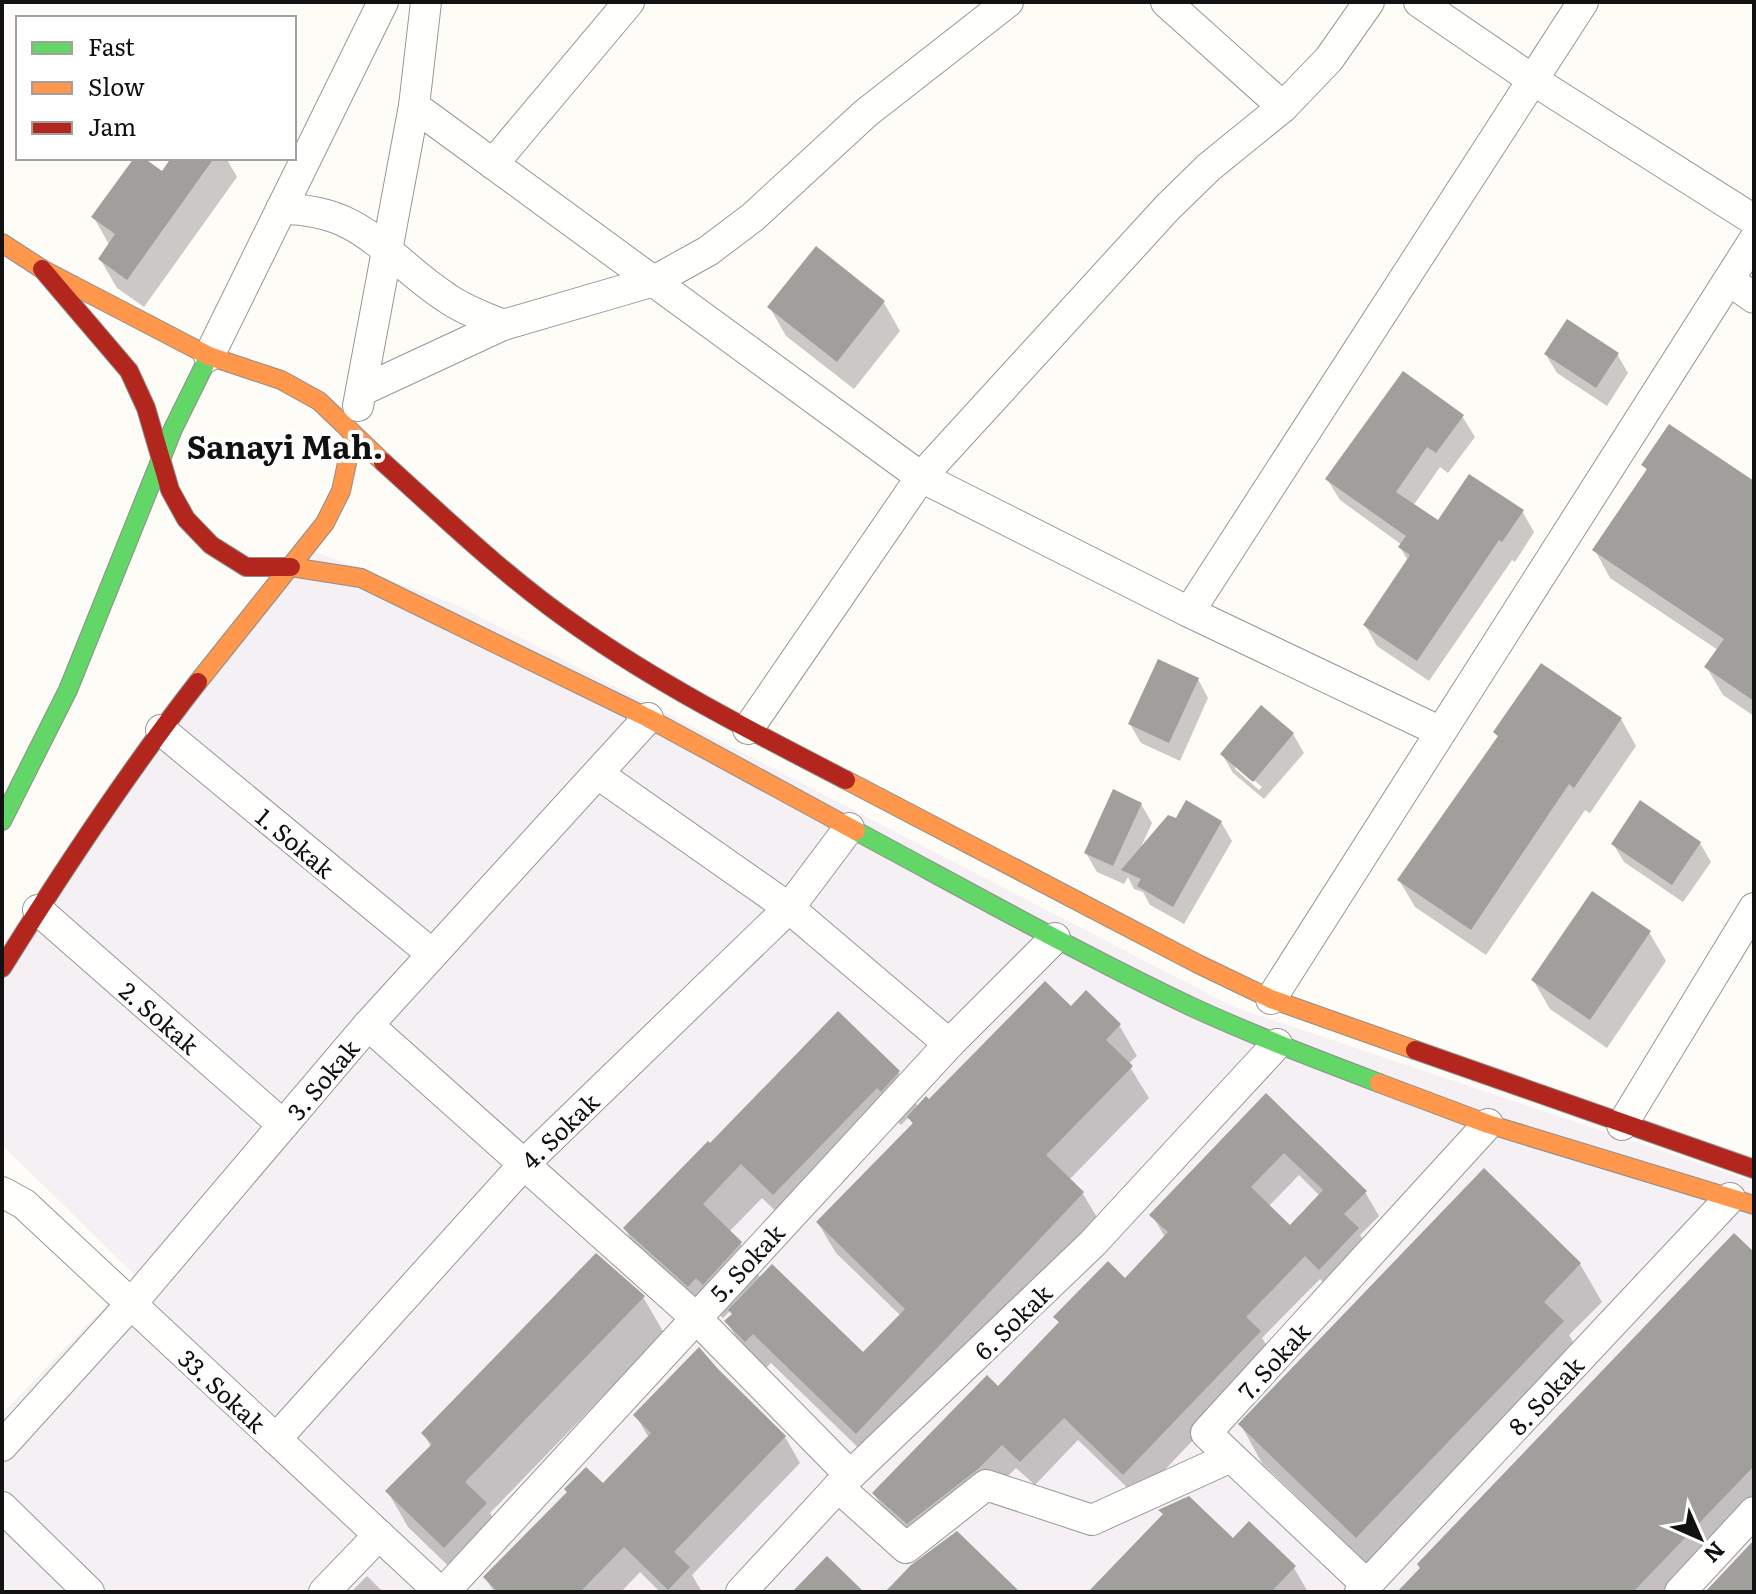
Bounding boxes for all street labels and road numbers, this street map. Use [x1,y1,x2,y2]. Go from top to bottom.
street label: 1. Sokak [249,799,343,885]
street label: 2. Sokak [113,973,208,1062]
street label: 3. Sokak [278,1031,367,1127]
street label: 4. Sokak [512,1084,606,1176]
street label: 5. Sokak [701,1215,792,1309]
street label: 6. Sokak [965,1275,1059,1367]
street label: 7. Sokak [1229,1314,1317,1406]
street label: 33. Sokak [171,1340,275,1440]
street label: 8. Sokak [1499,1348,1591,1442]

